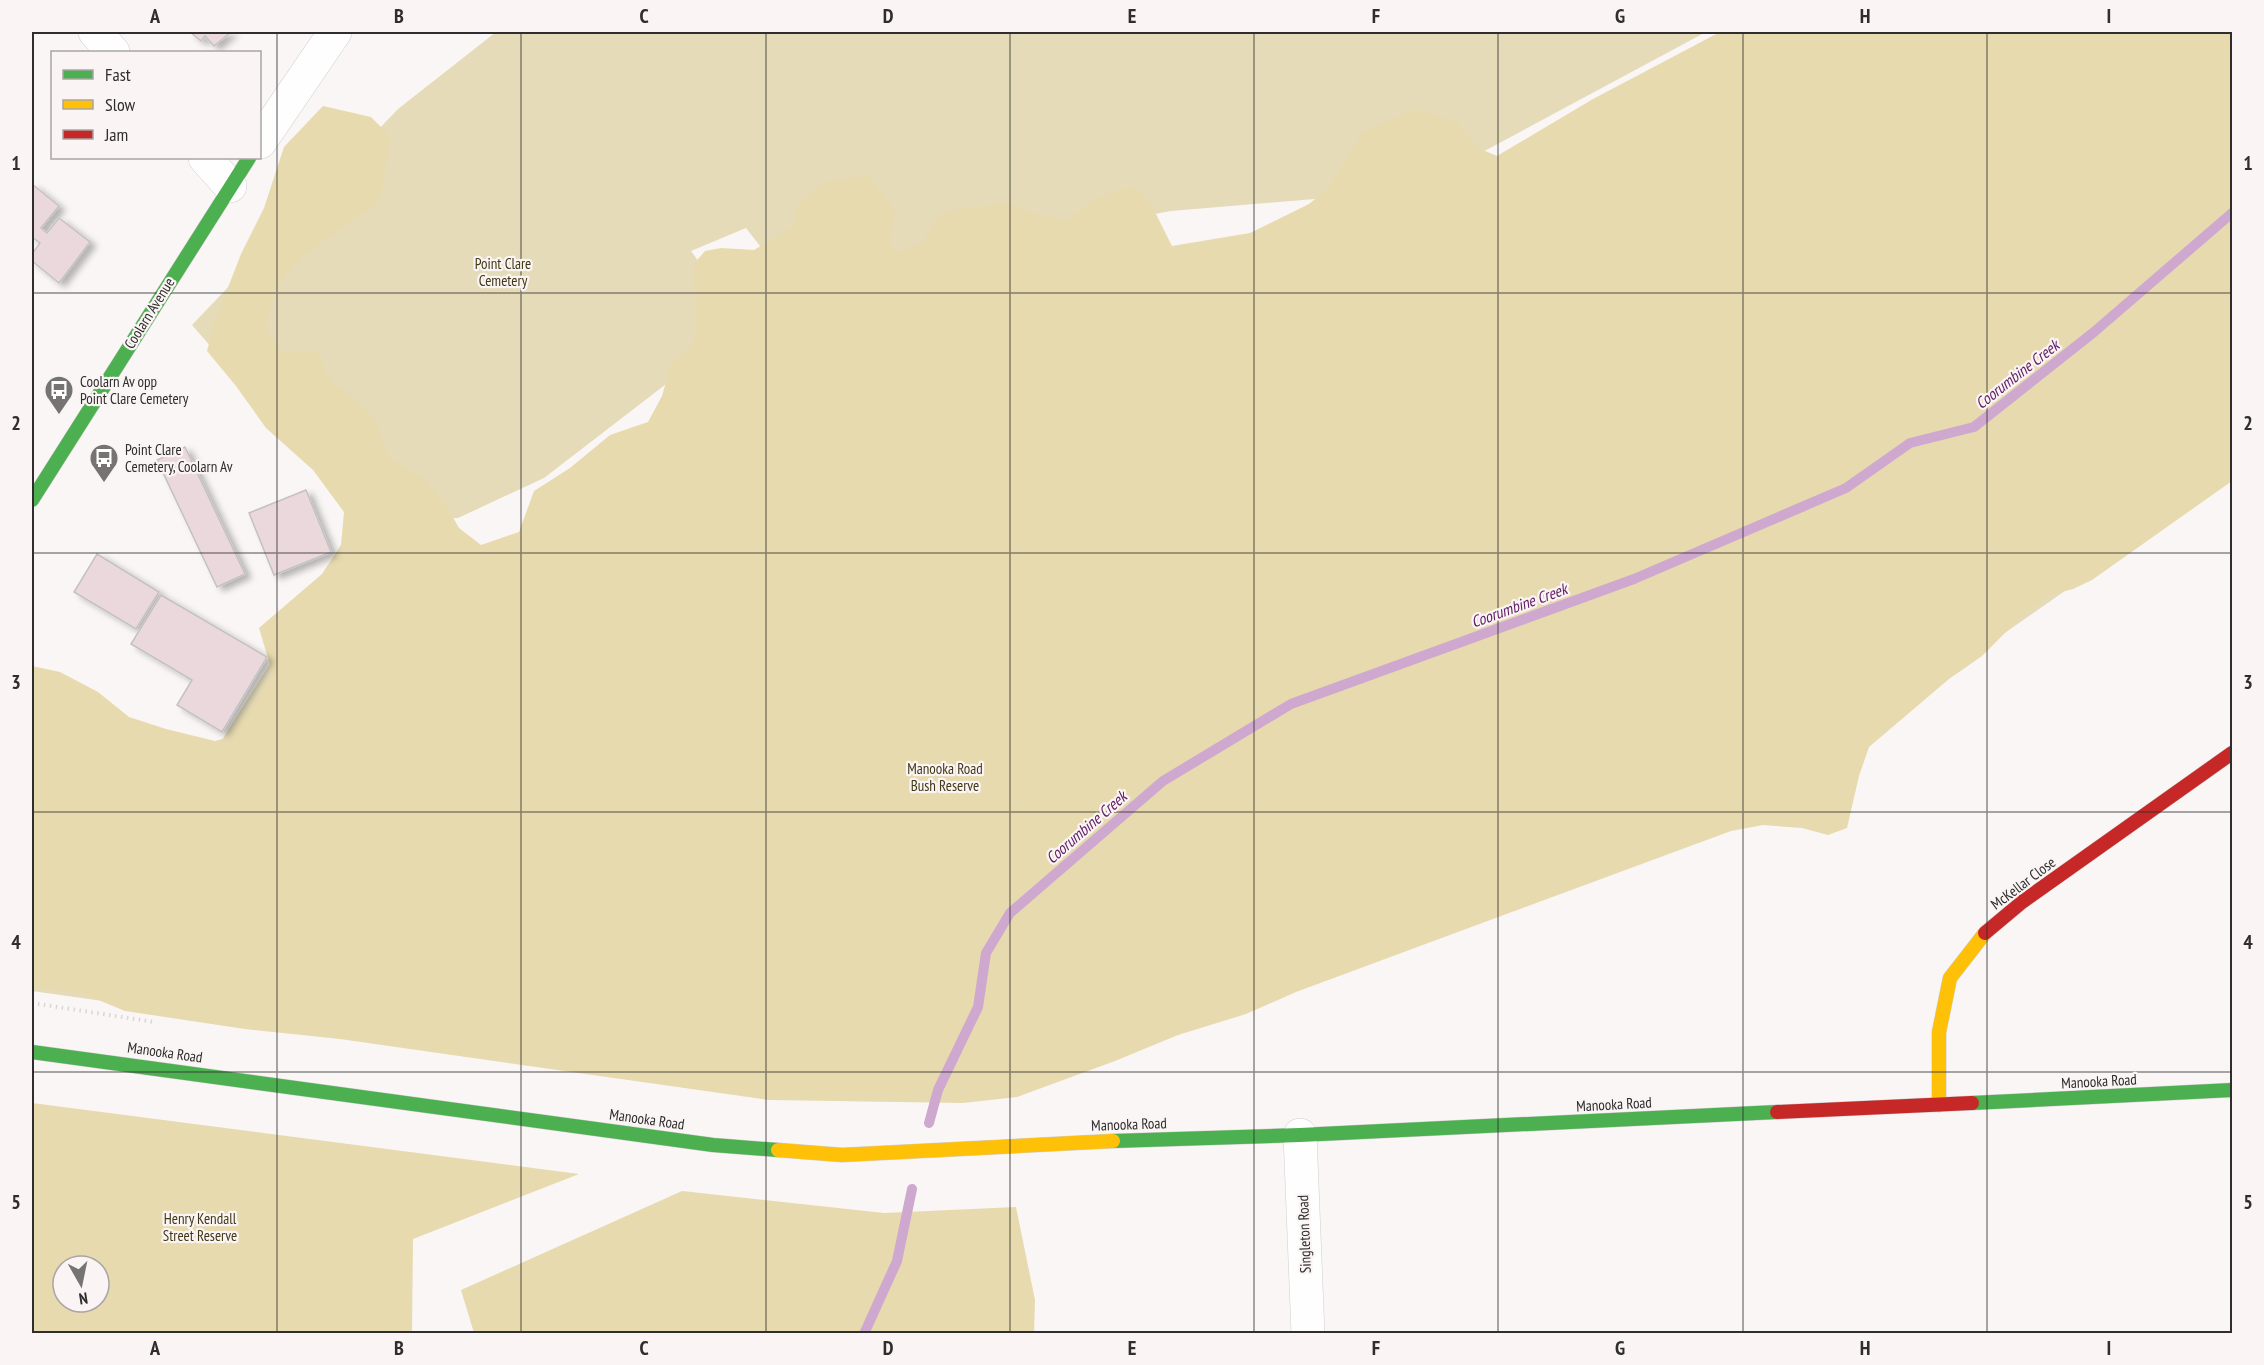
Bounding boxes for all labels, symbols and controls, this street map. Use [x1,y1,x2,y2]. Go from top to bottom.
text: A [149,3,161,29]
text: B [394,3,404,29]
text: C [639,3,649,29]
text: D [883,3,894,29]
text: E [1128,3,1136,29]
text: F [1372,3,1380,29]
text: G [1615,3,1625,29]
text: H [1860,3,1870,29]
text: I [2107,3,2111,29]
legend [51,51,261,159]
text: Fast [105,63,131,86]
text: Slow [105,93,136,116]
text: Jam [104,123,128,146]
text: 1 [11,150,21,176]
text: 1 [2243,150,2253,176]
park label: Point Clare Cemetery [475,254,531,290]
street label: Coolarn Avenue [120,274,178,352]
water label: Coorumbine Creek [1971,334,2064,413]
place label: Coolarn Av opp Point Clare Cemetery [80,372,189,408]
bus stop icon: Coolarn Av opp Point Clare Cemetery [43,374,75,416]
text: 2 [11,410,21,436]
text: 2 [2243,410,2253,436]
place label: Point Clare Cemetery, Coolarn Av [125,440,233,476]
bus stop icon: Point Clare Cemetery, Coolarn Av [88,442,120,484]
water label: Coorumbine Creek [1468,578,1571,632]
text: 3 [11,669,21,695]
text: 3 [2243,669,2253,695]
park label: Manooka Road Bush Reserve [907,759,983,795]
water label: Coorumbine Creek [1041,785,1132,868]
street label: McKellar Close [1987,852,2059,914]
text: 4 [11,929,21,955]
text: 4 [2243,929,2253,955]
street label: Manooka Road [126,1037,204,1067]
street label: Manooka Road [2061,1070,2137,1092]
street label: Manooka Road [1576,1093,1652,1115]
street label: Manooka Road [608,1104,686,1134]
street label: Manooka Road [1091,1113,1167,1135]
text: 5 [11,1189,21,1215]
text: 5 [2243,1189,2253,1215]
street label: Singleton Road [1293,1195,1315,1273]
park label: Henry Kendall Street Reserve [163,1209,237,1245]
north arrow [51,1254,111,1314]
text: N [78,1288,89,1309]
text: A [149,1335,161,1361]
text: B [394,1335,404,1361]
text: C [639,1335,649,1361]
text: D [883,1335,894,1361]
text: E [1128,1335,1136,1361]
text: F [1372,1335,1380,1361]
text: G [1615,1335,1625,1361]
text: H [1860,1335,1870,1361]
text: I [2107,1335,2111,1361]

